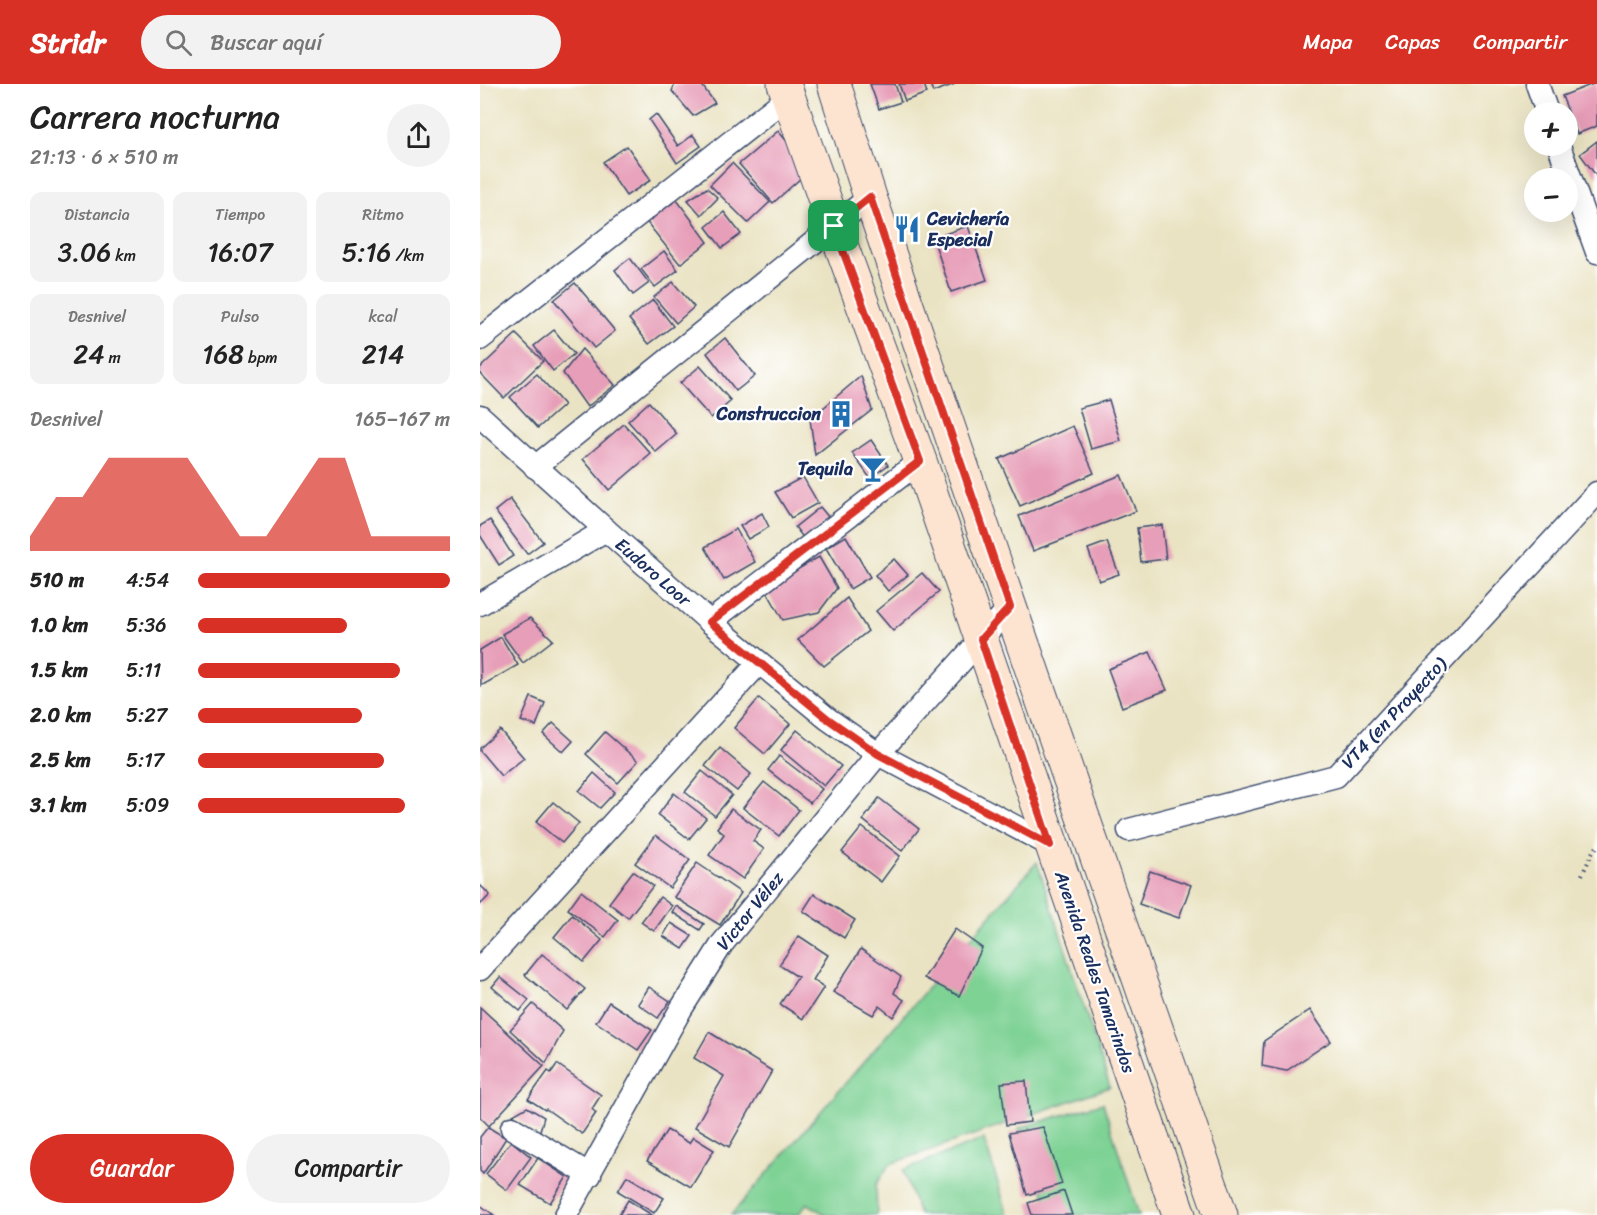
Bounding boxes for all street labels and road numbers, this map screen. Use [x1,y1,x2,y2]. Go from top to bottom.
street label: Eudoro Loor [607,529,700,616]
street label: VT4 (en Proyecto) [1333,648,1456,777]
street label: Victor Vélez [708,864,792,958]
street label: Avenida Reales Tamarindos [1045,865,1145,1078]

